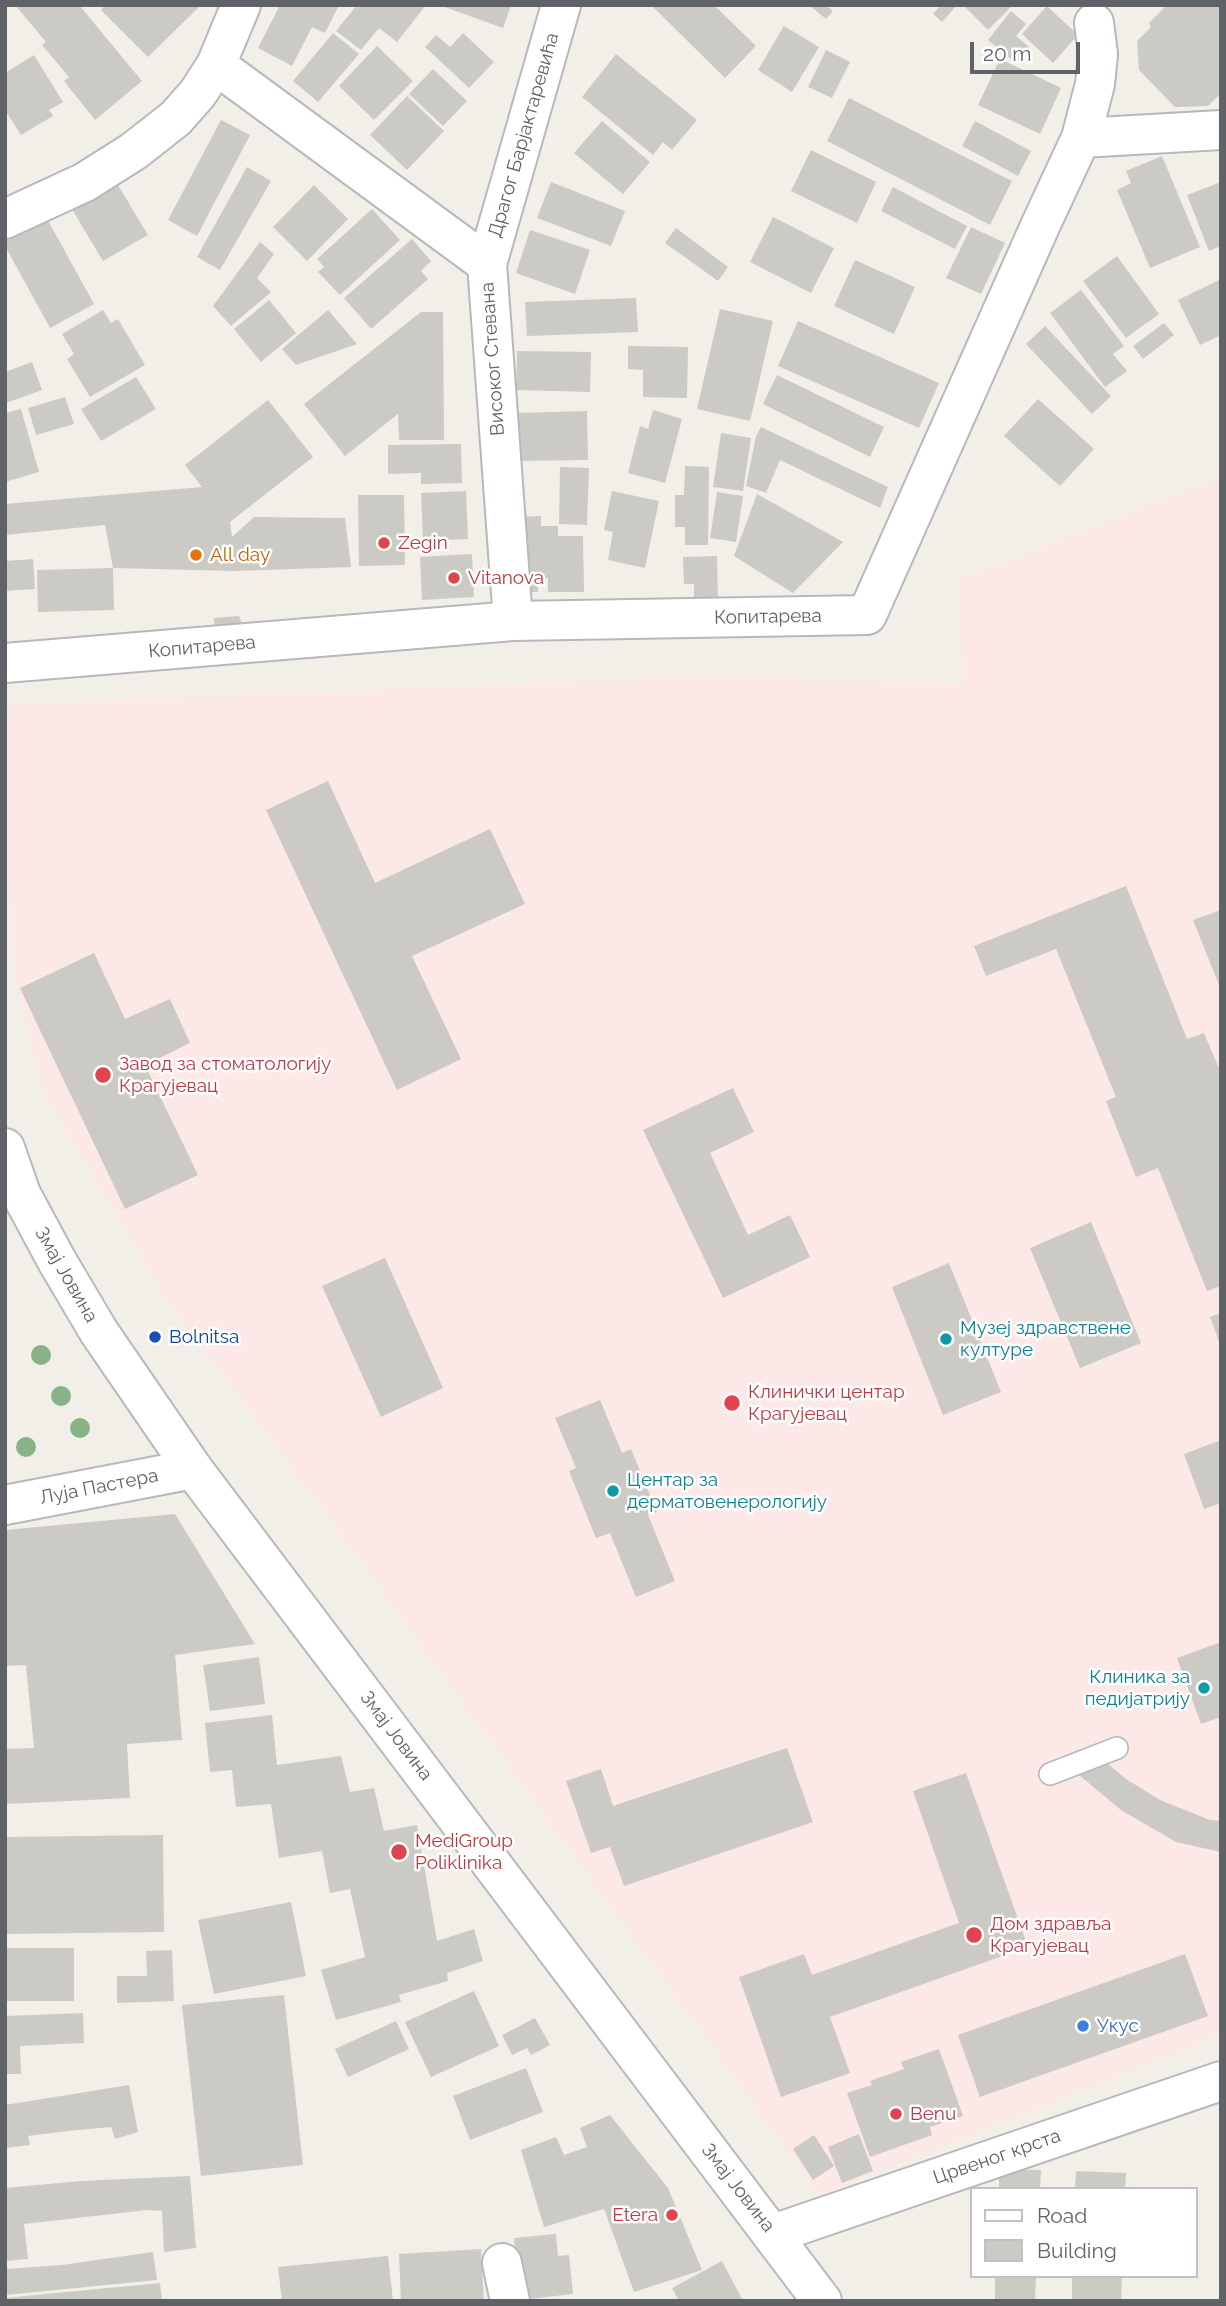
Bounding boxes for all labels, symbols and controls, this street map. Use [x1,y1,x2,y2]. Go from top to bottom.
scale bar [974,28,1084,72]
street label: Драгог Барјактаревића [484,30,564,240]
text: 20 m [983,41,1031,66]
street label: Високог Стевана [476,281,510,437]
place label: Zegin [398,532,448,554]
marker: Zegin [376,535,392,551]
place label: All day [210,544,270,566]
marker: All day [188,547,204,563]
place label: Vitanova [468,567,544,589]
marker: Vitanova [446,570,462,586]
street label: Копитарева [714,605,822,629]
street label: Копитарева [147,631,257,663]
place label: Завод за стоматологију Крагујевац [119,1053,331,1097]
marker: Завод за стоматологију Крагујевац [93,1065,113,1085]
street label: Змај Јовина [30,1223,102,1327]
place label: Музеј здравствене културе [960,1317,1131,1361]
place label: Bolnitsa [169,1326,239,1348]
marker: Bolnitsa [147,1329,163,1345]
marker: Музеј здравствене културе [938,1331,954,1347]
place label: Клинички центар Крагујевац [748,1381,905,1425]
marker: Клинички центар Крагујевац [722,1393,742,1413]
street label: Луја Пастера [38,1464,160,1510]
place label: Центар за дерматовенерологију [627,1469,827,1513]
marker: Центар за дерматовенерологију [605,1483,621,1499]
place label: Клиника за педијатрију [1085,1666,1190,1710]
marker: Клиника за педијатрију [1196,1680,1212,1696]
street label: Змај Јовина [355,1687,437,1785]
place label: MediGroup Poliklinika [415,1830,513,1874]
marker: MediGroup Poliklinika [389,1842,409,1862]
place label: Дом здравља Крагујевац [990,1913,1111,1957]
marker: Дом здравља Крагујевац [964,1925,984,1945]
place label: Укус [1097,2015,1139,2037]
marker: Укус [1075,2018,1091,2034]
place label: Benu [910,2103,956,2125]
marker: Benu [888,2106,904,2122]
street label: Црвеног крста [930,2125,1064,2189]
street label: Змај Јовина [696,2139,780,2237]
legend [970,2187,1198,2278]
text: Road [1037,2203,1087,2228]
place label: Etera [612,2204,658,2226]
marker: Etera [664,2207,680,2223]
text: Building [1037,2238,1117,2263]

